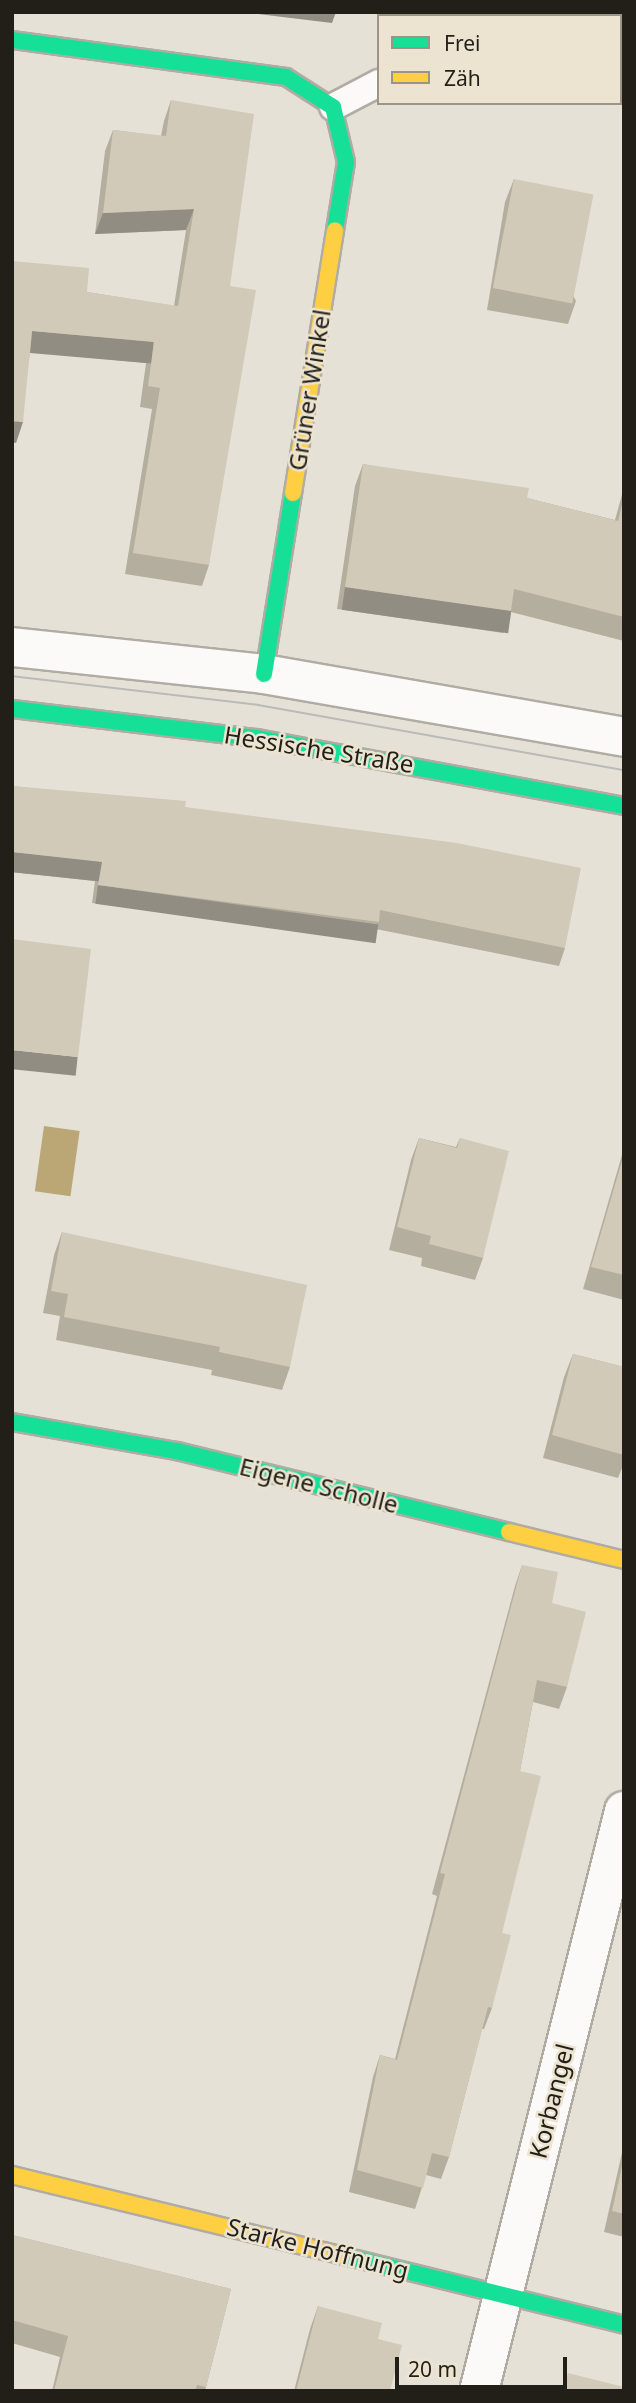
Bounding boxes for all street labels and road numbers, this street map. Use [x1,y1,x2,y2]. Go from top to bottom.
street label: Grüner Winkel [282,307,336,473]
street label: Hessische Straße [222,720,416,778]
street label: Eigene Scholle [237,1451,401,1519]
street label: Korbangel [523,2041,579,2161]
street label: Starke Hoffnung [224,2212,412,2284]

